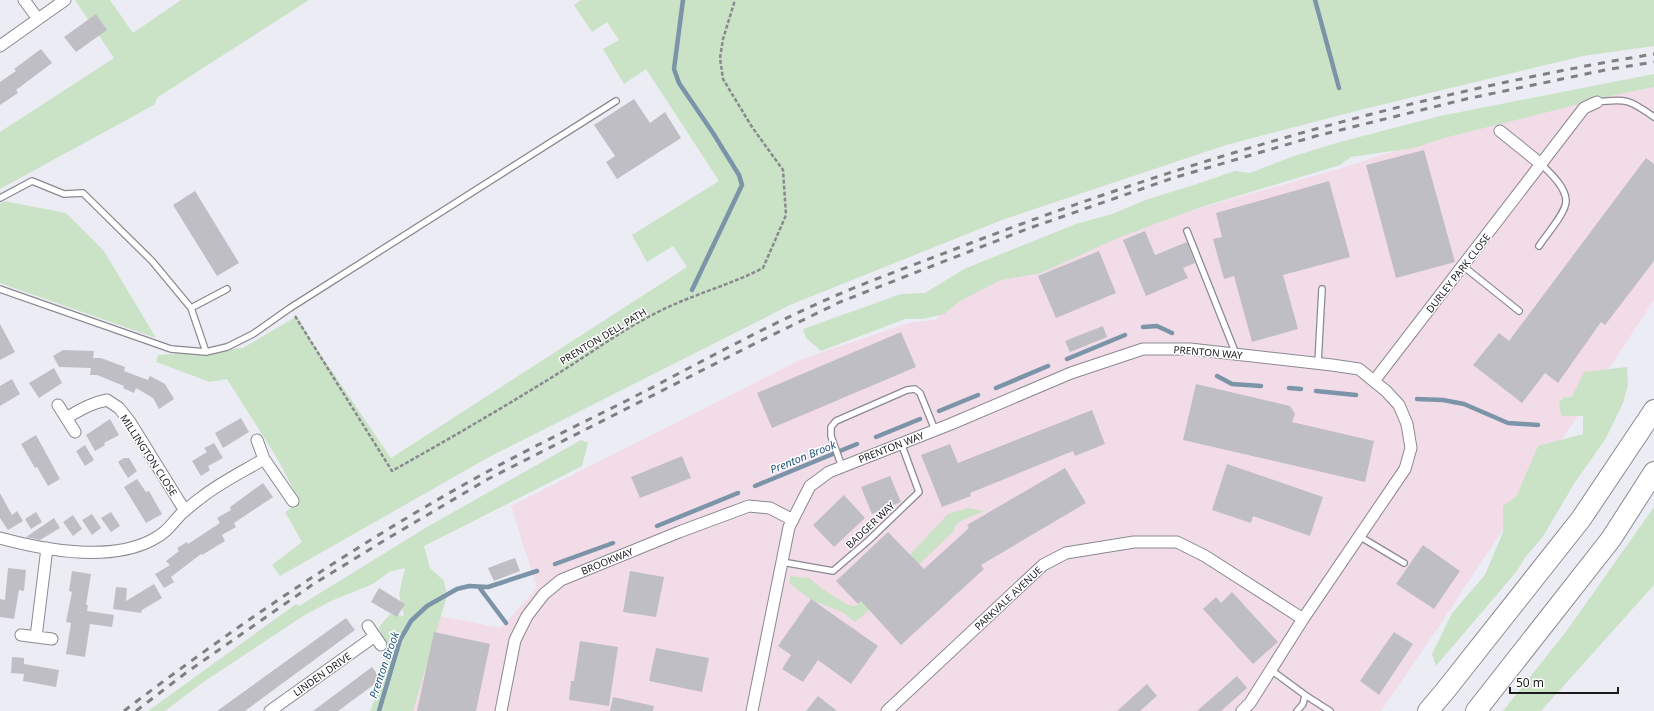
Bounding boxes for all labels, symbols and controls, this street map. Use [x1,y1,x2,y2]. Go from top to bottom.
street label: DURLEY PARK CLOSE [1423,230,1493,316]
street label: PRENTON DELL PATH [557,305,649,367]
street label: PRENTON WAY [1173,342,1243,362]
street label: MILLINGTON CLOSE [117,411,181,499]
street label: PRENTON WAY [856,428,926,466]
water label: Prenton Brook [768,436,839,477]
street label: BADGER WAY [842,498,898,551]
street label: BROOKWAY [579,544,635,578]
street label: PARKVALE AVENUE [971,563,1045,633]
water label: Prenton Brook [365,629,402,700]
street label: LINDEN DRIVE [290,649,354,699]
scale bar [1510,669,1618,695]
text: 50 m [1516,674,1544,691]

